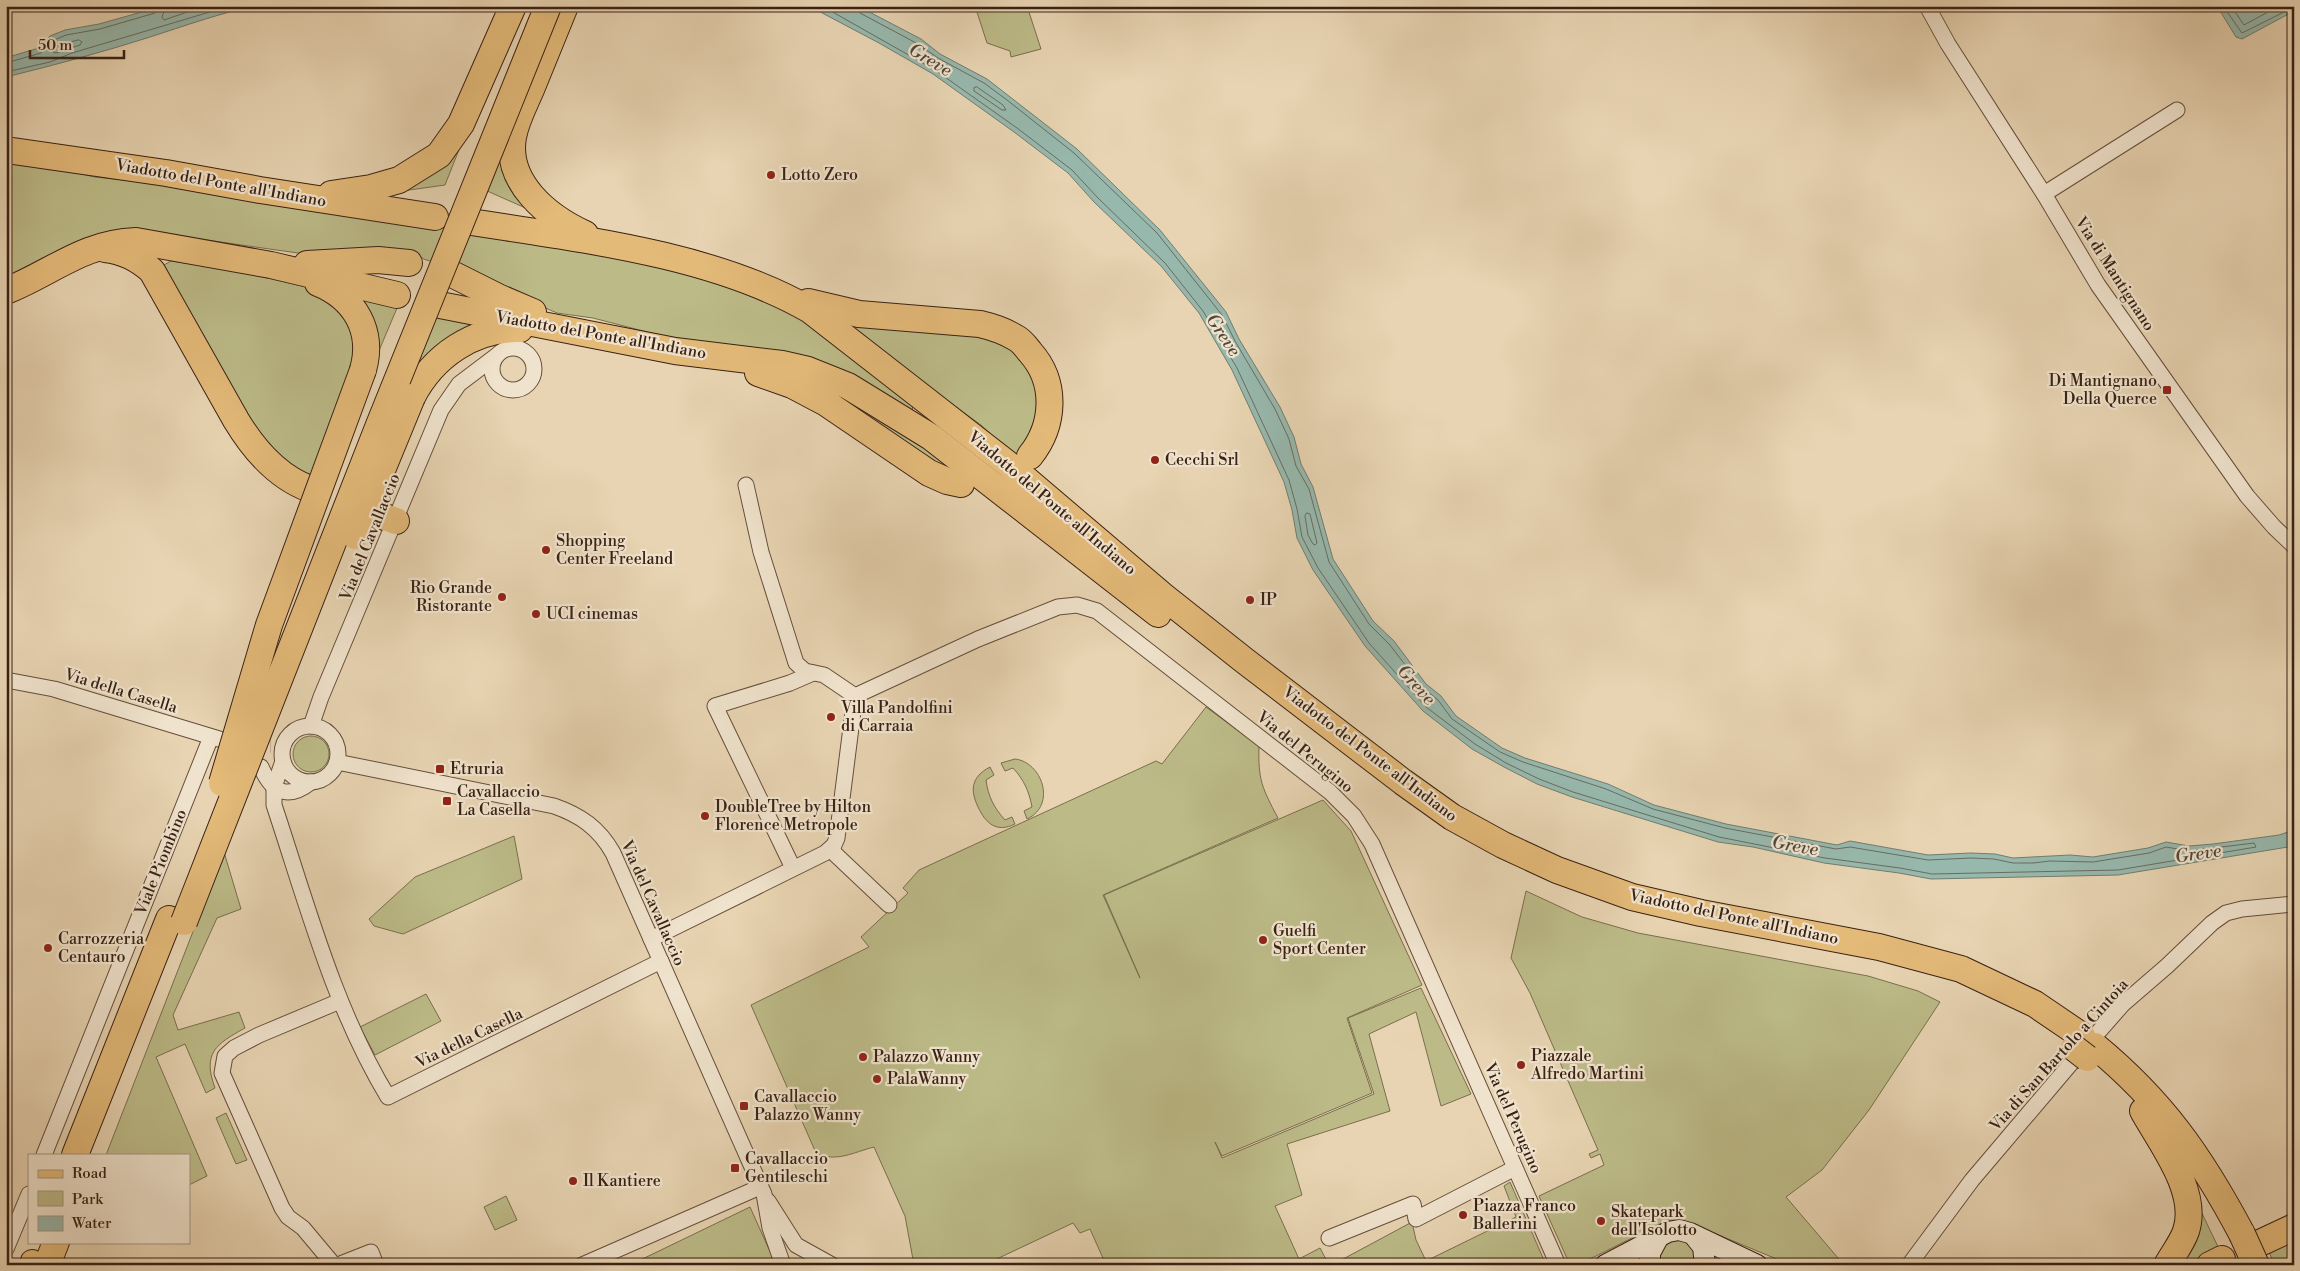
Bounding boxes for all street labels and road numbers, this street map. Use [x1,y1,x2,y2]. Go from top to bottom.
street label: Viadotto del Ponte all'Indiano [113,154,328,211]
street label: Via di Mantignano [2070,212,2159,335]
street label: Viadotto del Ponte all'Indiano [493,306,708,363]
street label: Viadotto del Ponte all'Indiano [963,426,1140,579]
street label: Via del Cavallaccio [335,470,405,604]
street label: Via della Casella [61,664,181,718]
street label: Viadotto del Ponte all'Indiano [1278,681,1461,826]
street label: Via del Perugino [1252,706,1358,797]
street label: Viale Piombino [130,806,191,919]
street label: Via del Cavallaccio [616,836,690,969]
street label: Viadotto del Ponte all'Indiano [1627,885,1841,949]
street label: Via di San Bartolo a Cintoia [1985,974,2133,1136]
street label: Via della Casella [411,1003,527,1073]
street label: Via del Perugino [1479,1059,1546,1176]

